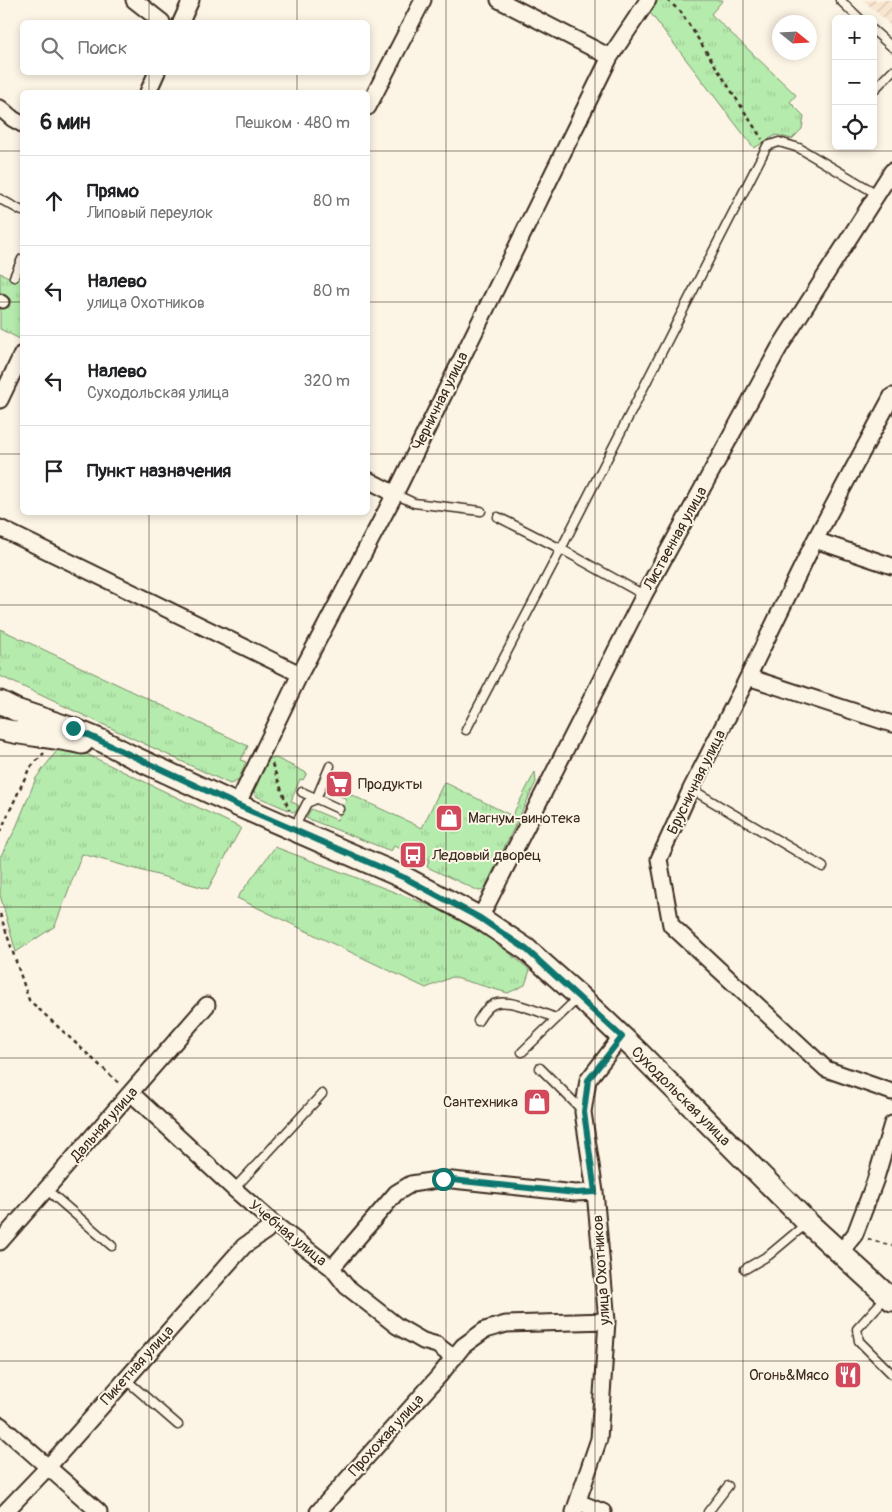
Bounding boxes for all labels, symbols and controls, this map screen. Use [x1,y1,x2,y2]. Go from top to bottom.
north arrow [772,15,817,60]
map controls [832,15,877,150]
button: + [832,15,877,60]
search box [20,20,370,75]
icon: search [38,34,66,62]
text: Поиск [78,36,128,60]
button: − [832,60,877,105]
button: locate [832,105,877,150]
text: 6 мин [40,109,90,136]
text: Пешком · 480 m [236,113,350,133]
text: Прямо [87,179,139,203]
icon: ahead [40,187,68,215]
text: 80 m [313,191,350,211]
text: Липовый переулок [87,203,213,223]
text: Налево [87,269,147,293]
icon: left [40,277,68,305]
text: 80 m [313,281,350,301]
text: улица Охотников [87,293,205,313]
street label: Черничная улица [408,349,473,454]
text: Налево [87,359,147,383]
icon: left [40,367,68,395]
text: 320 m [304,371,350,391]
text: Суходольская улица [87,383,229,403]
icon: arrive [40,457,68,485]
text: Пункт назначения [87,459,231,483]
street label: Лиственная улица [639,483,712,594]
route end [62,717,85,740]
street label: Брусничная улица [663,727,730,838]
supermarket icon: Продукты [324,769,354,799]
place label: Продукты [358,775,422,794]
shop icon: Магнум-винотека [434,803,464,833]
place label: Магнум-винотека [468,809,580,828]
bus stop icon: Ледовый дворец [398,840,428,870]
place label: Ледовый дворец [431,846,541,865]
street label: Суходольская улица [627,1043,734,1150]
street label: Дальняя улица [66,1083,142,1166]
shop icon: Сантехника [522,1087,552,1117]
place label: Сантехника [443,1093,518,1112]
route start [432,1168,455,1191]
street label: Учебная улица [245,1196,330,1271]
street label: улица Охотников [588,1214,615,1327]
street label: Пикетная улица [97,1322,178,1409]
restaurant icon: Огонь&Мясо [833,1360,863,1390]
place label: Огонь&Мясо [749,1366,829,1385]
street label: Прохожая улица [345,1390,428,1480]

